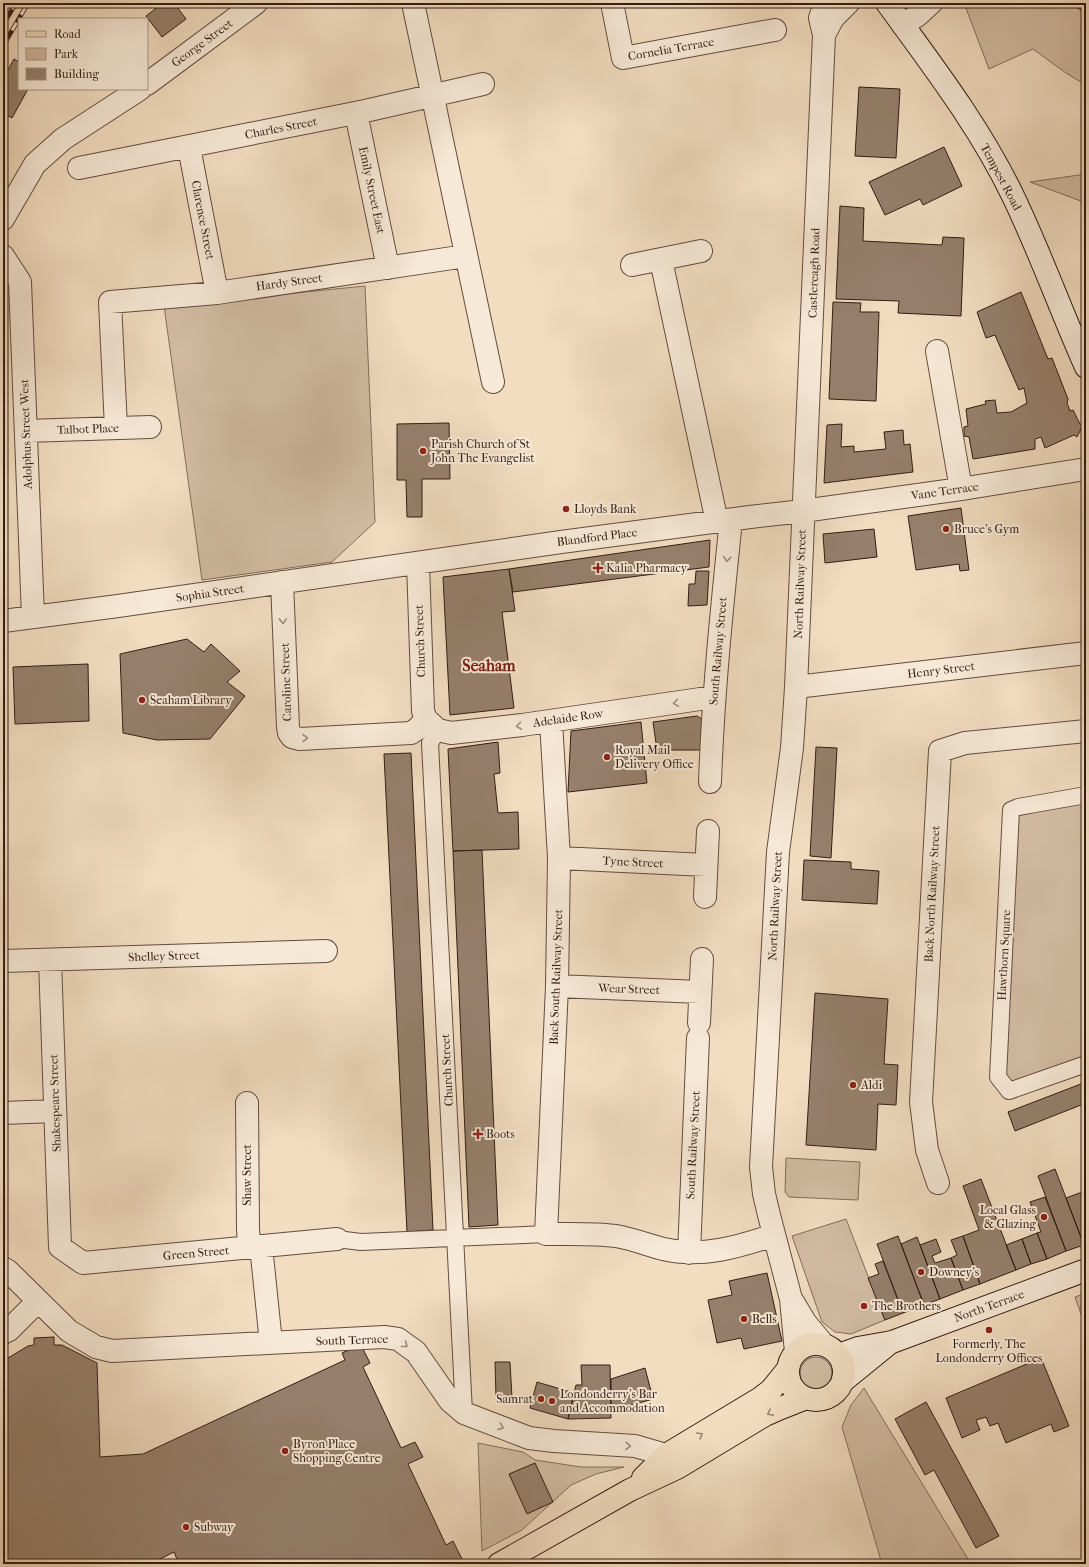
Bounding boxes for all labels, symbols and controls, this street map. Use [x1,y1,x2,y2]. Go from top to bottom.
street label: George Street [169,16,236,70]
legend [18,18,148,90]
text: Road [54,27,81,41]
street label: Cornelia Terrace [627,35,715,63]
text: Park [54,47,79,61]
text: Building [54,67,99,81]
street label: Charles Street [244,114,319,142]
street label: Tempest Road [978,141,1025,213]
street label: Emily Street East [356,145,388,236]
street label: Clarence Street [188,179,218,261]
street label: Castlereagh Road [805,227,823,318]
street label: Hardy Street [255,270,324,294]
street label: Adolphus Street West [17,378,35,490]
street label: Talbot Place [57,421,119,437]
place label: Parish Church of St John The Evangelist [430,437,535,465]
marker: Parish Church of St John The Evangelist [418,446,428,456]
street label: Vane Terrace [909,479,980,503]
place label: Lloyds Bank [574,502,637,516]
marker: Lloyds Bank [561,504,571,514]
place label: Bruce's Gym [954,522,1019,536]
marker: Bruce's Gym [941,524,951,534]
street label: Blandford Place [556,525,638,549]
street label: North Railway Street [791,528,809,639]
one-way arrow [723,556,732,562]
place label: Kalia Pharmacy [606,561,688,575]
marker: Kalia Pharmacy [593,563,603,573]
street label: Sophia Street [175,581,246,605]
street label: South Railway Street [706,596,730,706]
street label: Church Street [412,604,428,678]
one-way arrow [279,618,288,624]
street label: Caroline Street [278,642,294,722]
district label: Seaham [462,656,516,675]
street label: Henry Street [906,659,976,681]
place label: Seaham Library [150,693,232,707]
marker: Seaham Library [137,695,147,705]
one-way arrow [672,698,679,707]
street label: Adelaide Row [531,706,605,730]
one-way arrow [516,721,522,730]
one-way arrow [302,734,308,742]
place label: Royal Mail Delivery Office [615,743,694,771]
marker: Royal Mail Delivery Office [602,752,612,762]
street label: Back North Railway Street [921,825,943,963]
street label: North Railway Street [765,850,785,961]
street label: Tyne Street [602,853,665,871]
street label: Back South Railway Street [547,908,565,1045]
street label: Hawthorn Square [995,909,1013,1001]
street label: Shelley Street [128,948,201,964]
street label: Wear Street [597,981,661,997]
street label: Church Street [438,1033,456,1107]
street label: Shakespeare Street [46,1053,64,1152]
place label: Aldi [860,1078,883,1092]
marker: Aldi [848,1080,858,1090]
street label: South Railway Street [683,1090,703,1200]
place label: Boots [486,1127,515,1141]
marker: Boots [473,1129,483,1139]
street label: Shaw Street [240,1144,254,1206]
place label: Local Glass & Glazing [980,1203,1037,1231]
marker: Local Glass & Glazing [1039,1212,1049,1222]
street label: Green Street [162,1243,231,1263]
place label: Downey's [929,1265,980,1279]
marker: Downey's [916,1267,926,1277]
street label: North Terrace [952,1287,1026,1325]
place label: The Brothers [872,1299,941,1313]
marker: The Brothers [859,1301,869,1311]
place label: Bells [752,1312,777,1326]
marker: Bells [739,1314,749,1324]
marker: Formerly, The Londonderry Offices [984,1325,994,1335]
street label: South Terrace [316,1332,389,1348]
place label: Formerly, The Londonderry Offices [936,1337,1043,1365]
one-way arrow [401,1340,408,1347]
place label: Londonderry's Bar and Accommodation [560,1387,665,1415]
place label: Samrat [496,1392,534,1406]
marker: Samrat [536,1394,546,1404]
marker: Londonderry's Bar and Accommodation [547,1396,557,1406]
one-way arrow [767,1408,774,1416]
one-way arrow [497,1422,504,1431]
one-way arrow [696,1432,703,1439]
place label: Byron Place Shopping Centre [293,1437,381,1465]
one-way arrow [625,1442,631,1450]
marker: Byron Place Shopping Centre [280,1446,290,1456]
place label: Subway [194,1520,234,1534]
marker: Subway [181,1522,191,1532]

